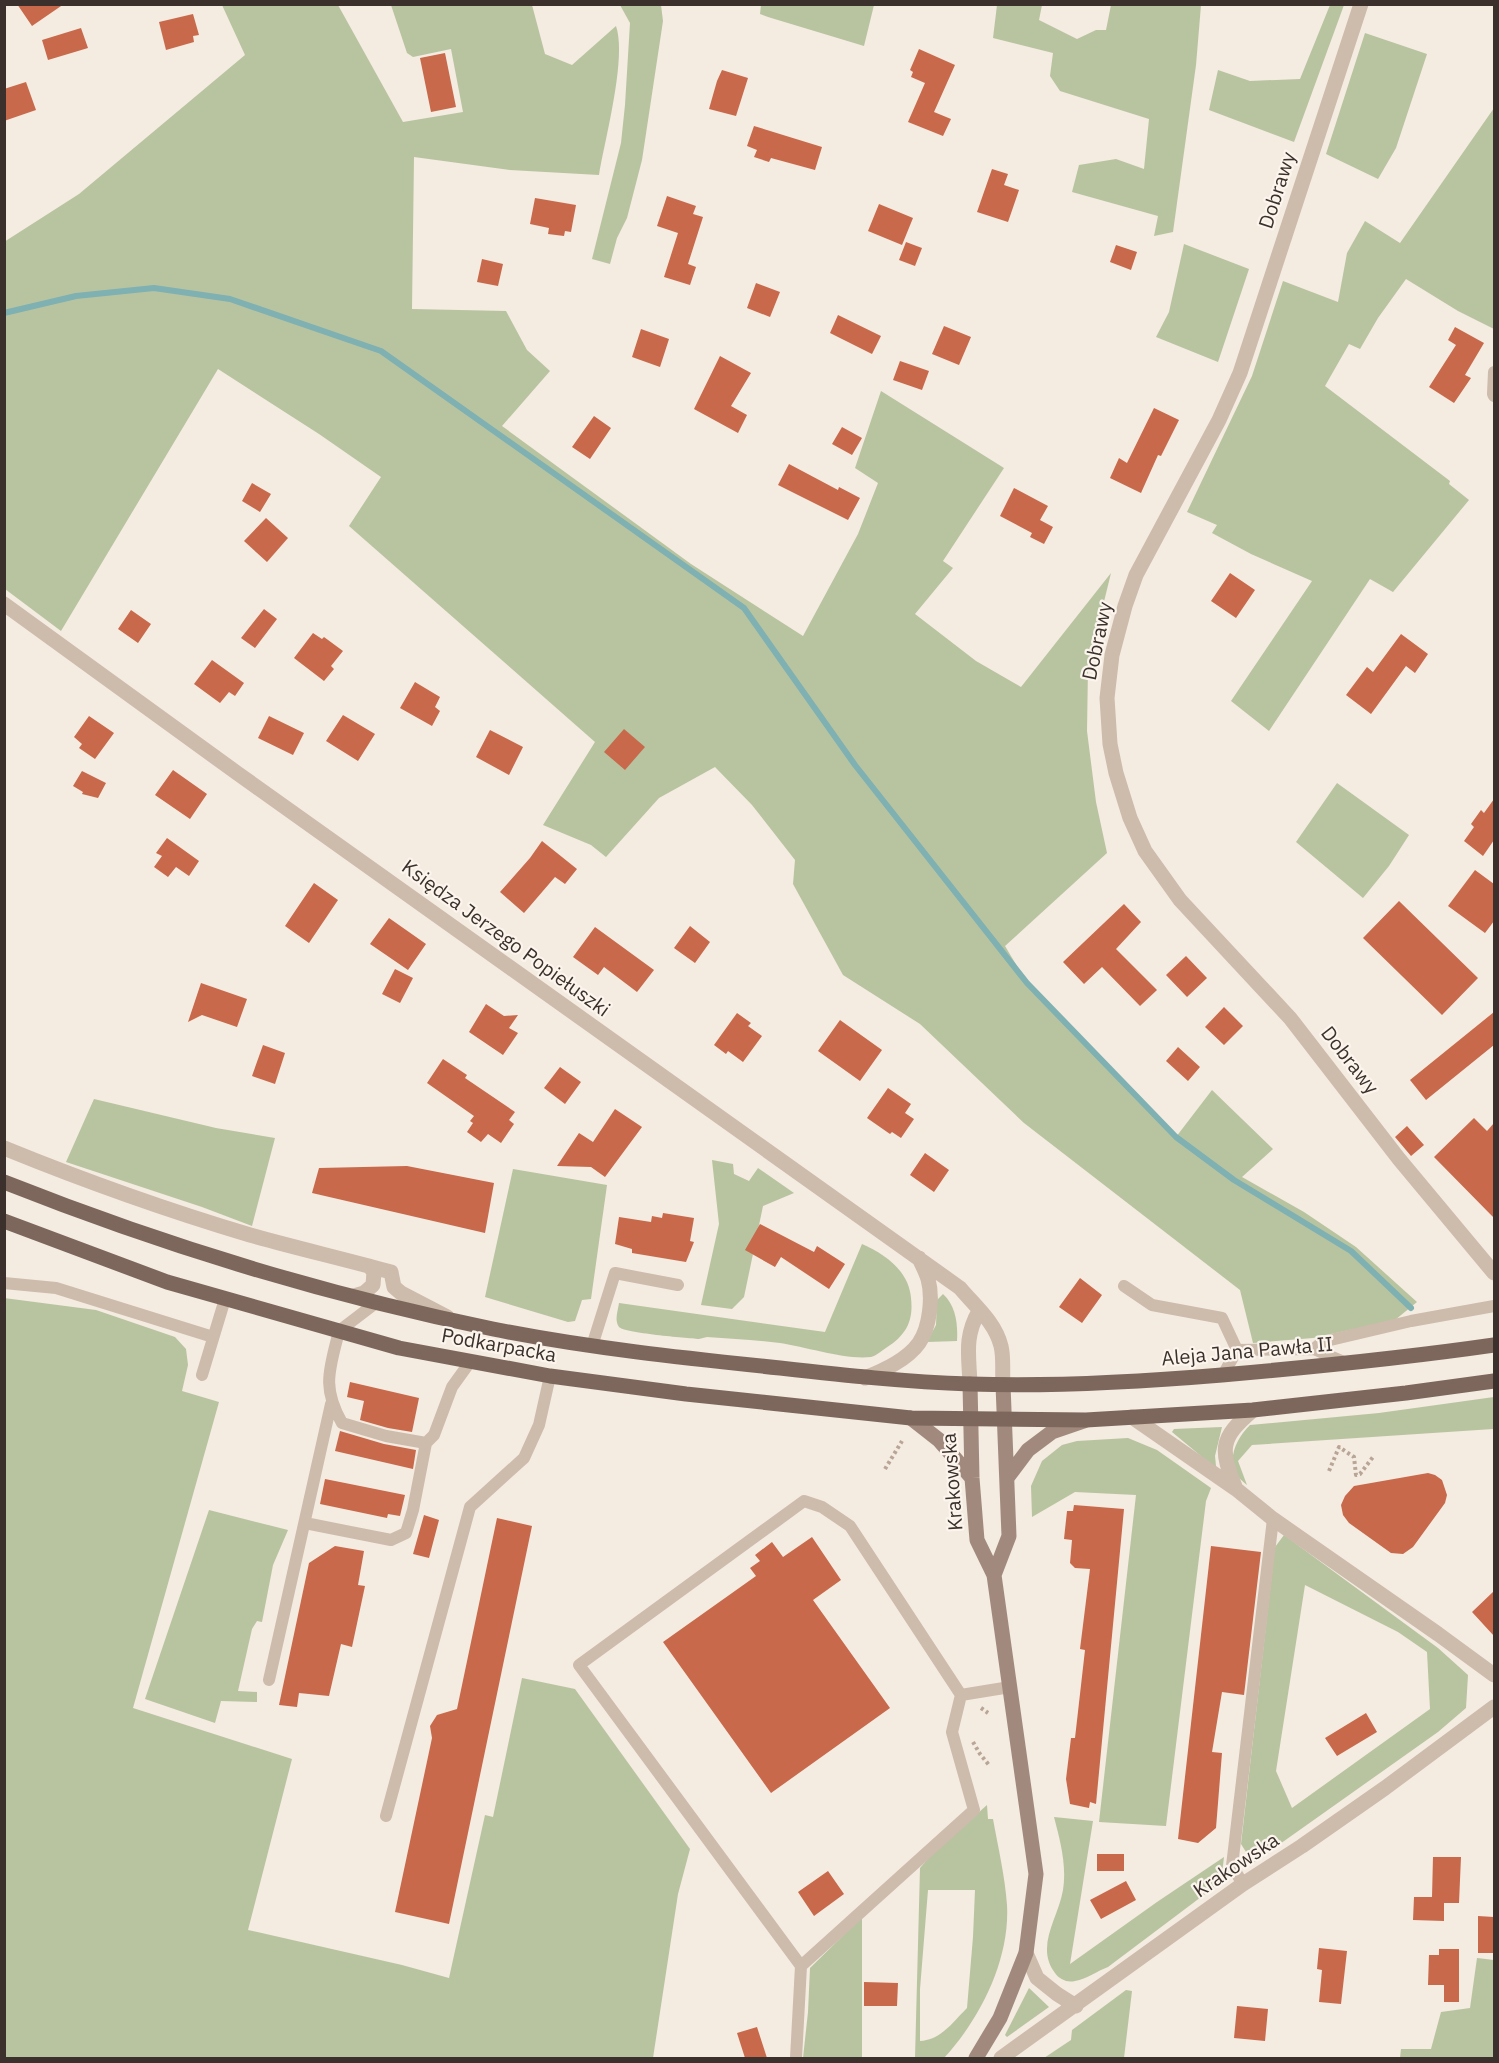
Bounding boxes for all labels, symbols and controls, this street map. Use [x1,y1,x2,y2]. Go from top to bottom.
street label: Dobrawy [1251,148,1302,232]
street label: Dobrawy [1075,599,1118,683]
street label: Księdza Jerzego Popiełuszki [397,853,616,1022]
street label: Dobrawy [1315,1020,1385,1099]
street label: Podkarpacka [439,1321,559,1368]
street label: Aleja Jana Pawła II [1160,1330,1334,1371]
street label: Krakowska [935,1432,968,1532]
street label: Krakowska [1188,1826,1284,1903]

